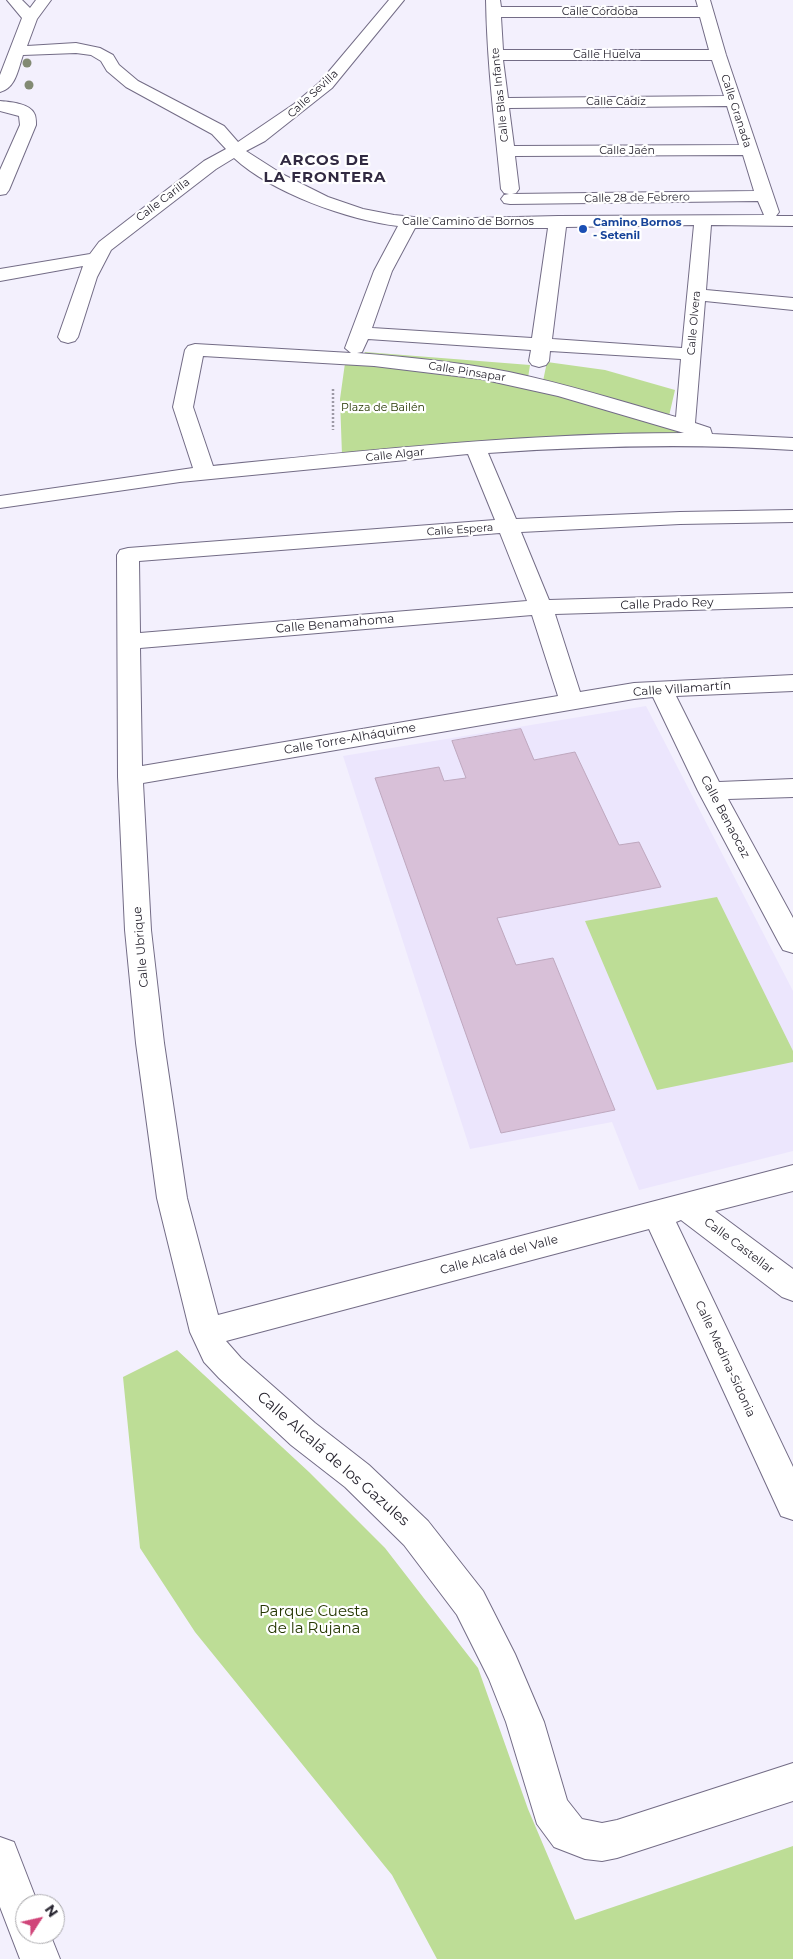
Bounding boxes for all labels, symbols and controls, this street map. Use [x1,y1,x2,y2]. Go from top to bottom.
street label: Calle Córdoba [562,5,638,19]
street label: Calle Blas Infante [488,47,512,143]
street label: Calle Huelva [573,48,641,62]
street label: Calle Sevilla [285,67,341,121]
street label: Calle Granada [718,73,754,149]
street label: Calle Cádiz [586,95,646,109]
street label: Calle Jaén [599,144,655,158]
district label: ARCOS DE LA FRONTERA [262,152,388,187]
street label: Calle Carilla [134,176,192,224]
street label: Calle 28 de Febrero [584,190,690,206]
street label: Calle Camino de Bornos [402,215,534,229]
place label: Camino Bornos - Setenil [593,216,682,242]
marker: Camino Bornos - Setenil [577,223,589,235]
street label: Calle Olvera [685,290,703,356]
street label: Calle Pinsapar [427,359,507,385]
park label: Plaza de Bailén [341,401,425,415]
street label: Calle Algar [365,445,425,465]
street label: Calle Espera [426,521,494,539]
street label: Calle Prado Rey [620,595,714,613]
street label: Calle Benamahoma [275,612,395,636]
street label: Calle Villamartín [632,678,732,700]
street label: Calle Torre-Alháquime [283,720,417,758]
street label: Calle Benaocaz [697,773,753,861]
street label: Calle Ubrique [130,906,152,988]
street label: Calle Castellar [701,1215,777,1277]
street label: Calle Alcalá del Valle [438,1232,560,1278]
street label: Calle Medina-Sidonia [692,1299,758,1419]
street label: Calle Alcalá de los Gazules [253,1388,413,1530]
park label: Parque Cuesta de la Rujana [259,1603,369,1638]
north arrow [15,1894,65,1944]
text: N [41,1901,62,1921]

